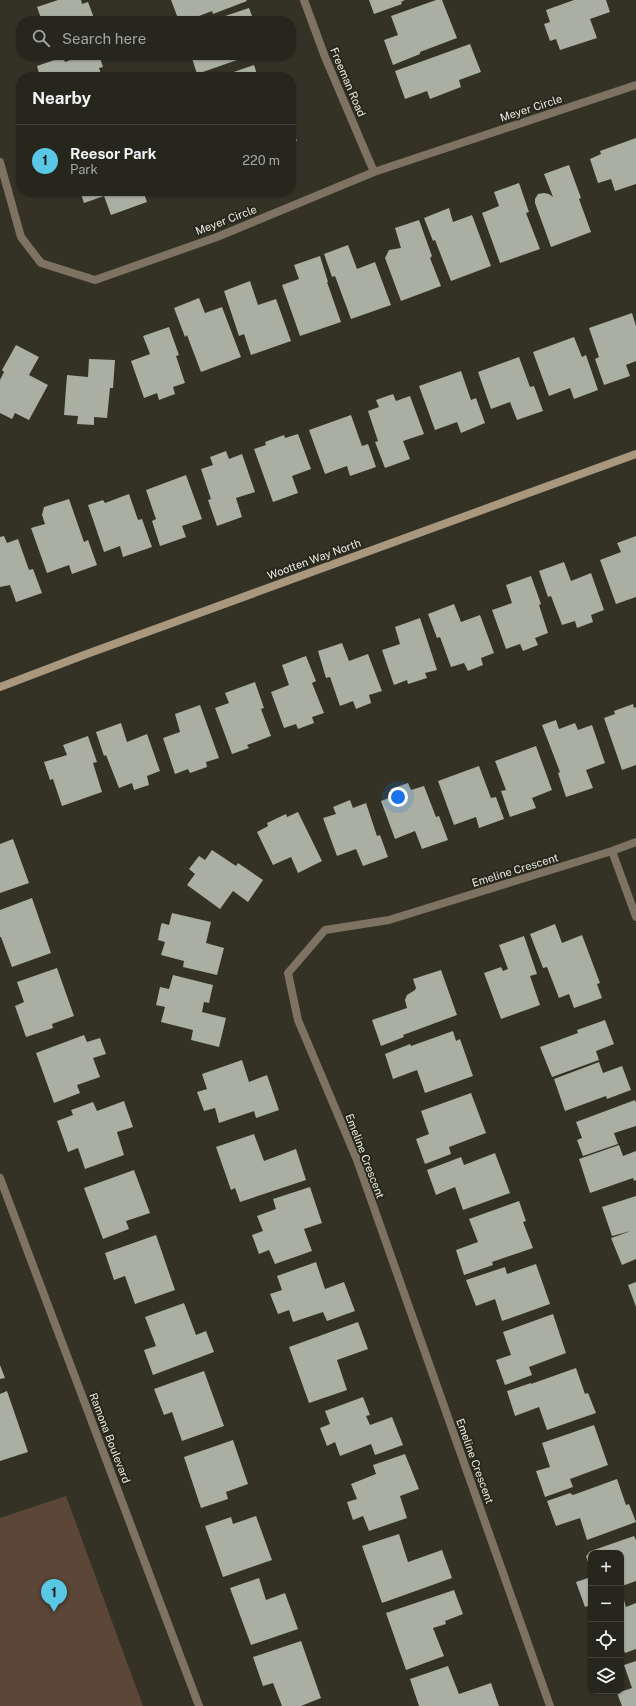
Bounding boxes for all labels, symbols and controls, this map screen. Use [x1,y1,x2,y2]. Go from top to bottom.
search box [16,16,296,60]
icon: search [30,27,52,49]
text: Search here [62,30,146,47]
street label: Freeman Road [328,46,368,118]
text: Nearby [32,88,91,108]
street label: Meyer Circle [498,92,564,124]
text: Reesor Park [70,145,156,162]
text: 1 [42,153,48,168]
text: 220 m [242,153,280,168]
text: Park [70,162,98,177]
street label: Meyer Circle [194,203,258,237]
street label: Wootten Way North [266,536,362,582]
your location [388,787,408,807]
street label: Emeline Crescent [470,851,560,889]
street label: Emeline Crescent [343,1112,387,1200]
street label: Ramona Boulevard [87,1391,133,1485]
street label: Emeline Crescent [454,1417,496,1505]
map controls [588,1550,624,1694]
button: + [588,1550,624,1586]
pin: 1 [41,1579,67,1612]
button: − [588,1586,624,1622]
button: locate [588,1622,624,1658]
button: layers [588,1658,624,1694]

